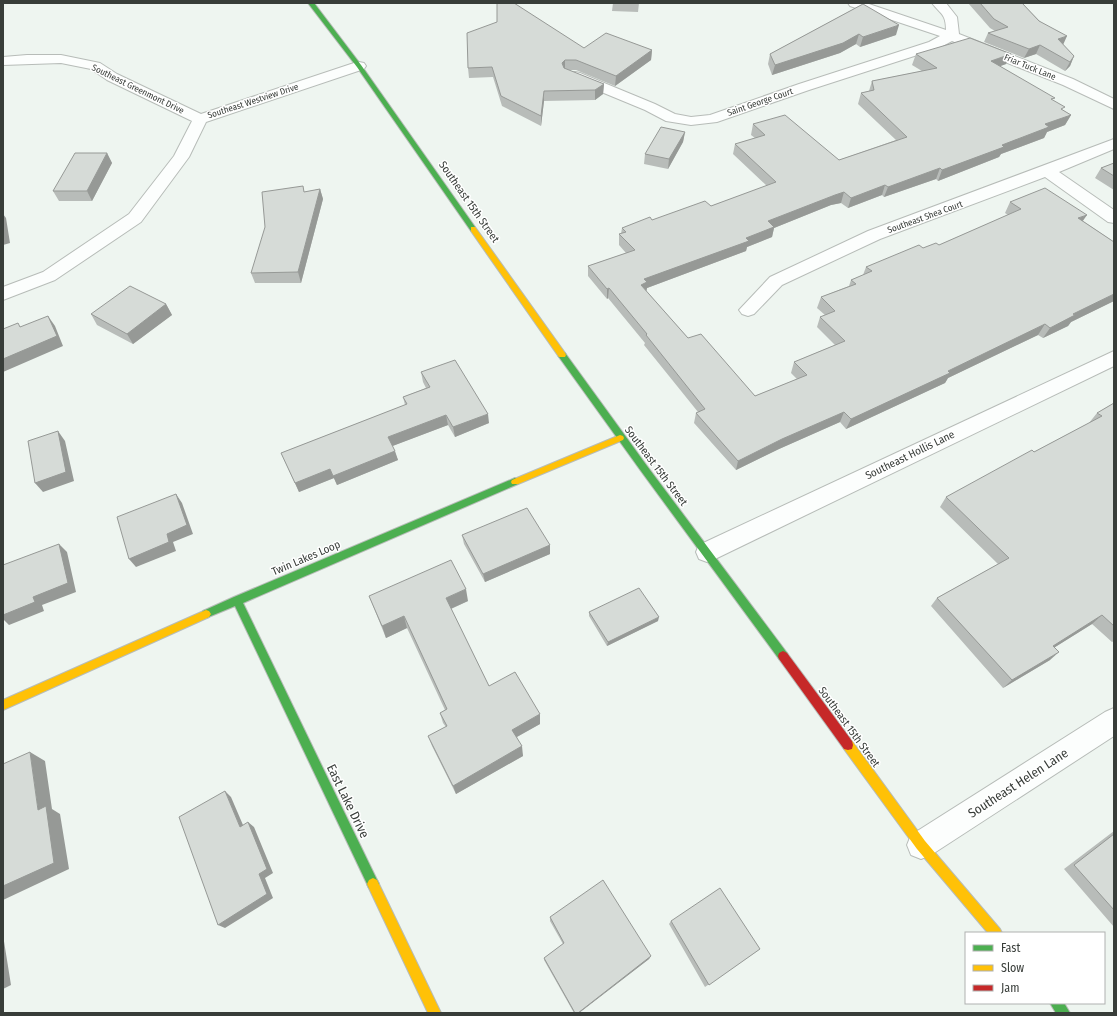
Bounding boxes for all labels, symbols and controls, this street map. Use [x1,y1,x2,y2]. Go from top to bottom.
street label: Friar Tuck Lane [1003,52,1058,82]
street label: Southeast Greenmont Drive [90,62,186,116]
street label: Southeast Westview Drive [206,81,300,120]
street label: Saint George Court [726,86,794,118]
street label: Southeast 15th Street [436,159,502,245]
street label: Southeast Shea Court [886,199,964,235]
street label: Southeast 15th Street [622,424,690,509]
street label: Southeast Hollis Lane [863,428,957,482]
street label: Twin Lakes Loop [270,538,342,578]
street label: Southeast 15th Street [815,684,883,770]
street label: Southeast Helen Lane [965,745,1071,821]
street label: East Lake Drive [324,762,372,840]
legend [965,932,1105,1004]
text: Fast [1001,941,1020,955]
text: Slow [1001,961,1024,975]
text: Jam [1001,981,1019,995]

